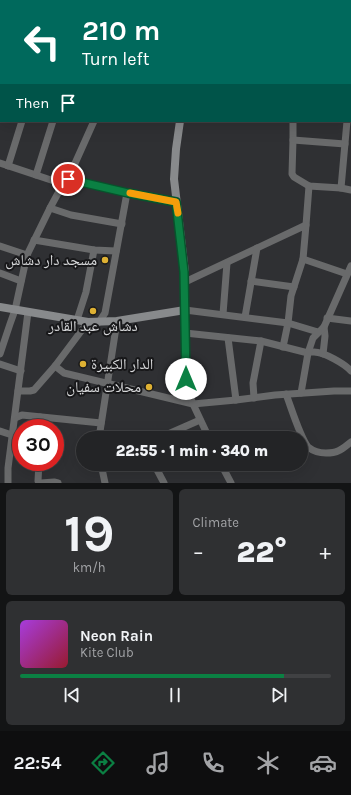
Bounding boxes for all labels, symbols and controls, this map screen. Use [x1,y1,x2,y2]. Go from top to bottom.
text: 210 m [82,14,160,47]
icon: left [16,16,68,68]
text: Turn left [82,48,150,70]
icon: arrive [57,92,79,114]
text: Then [16,94,49,112]
pin [51,162,85,196]
icon: arrive [57,168,79,190]
place label: مسجد دار دشاش [5,251,97,270]
marker: مسجد دار دشاش [100,255,110,265]
marker: دشاش عبد القادر [88,306,98,316]
place label: دشاش عبد القادر [47,317,138,336]
place label: الدار الكبيرة [91,355,153,373]
position arrow [165,358,207,400]
marker: الدار الكبيرة [78,359,88,369]
place label: محلات سفيان [66,378,141,397]
marker: محلات سفيان [144,382,154,392]
speed limit sign: 30 [12,419,64,471]
text: 22:55 · 1 min · 340 m [116,442,268,460]
text: 19 [64,503,114,564]
text: Climate [193,515,239,530]
text: 22° [236,534,287,570]
text: − [193,539,204,565]
text: + [319,539,331,565]
text: km/h [73,560,106,575]
text: Neon Rain [80,627,153,645]
text: Kite Club [80,645,134,660]
icon: previous [61,684,83,706]
icon: pause [164,684,186,706]
icon: next [268,684,290,706]
icon: directions [89,749,117,777]
icon: music [144,749,172,777]
icon: phone [199,749,227,777]
icon: climate [254,749,282,777]
icon: car [309,749,337,777]
text: 22:54 [14,752,61,774]

